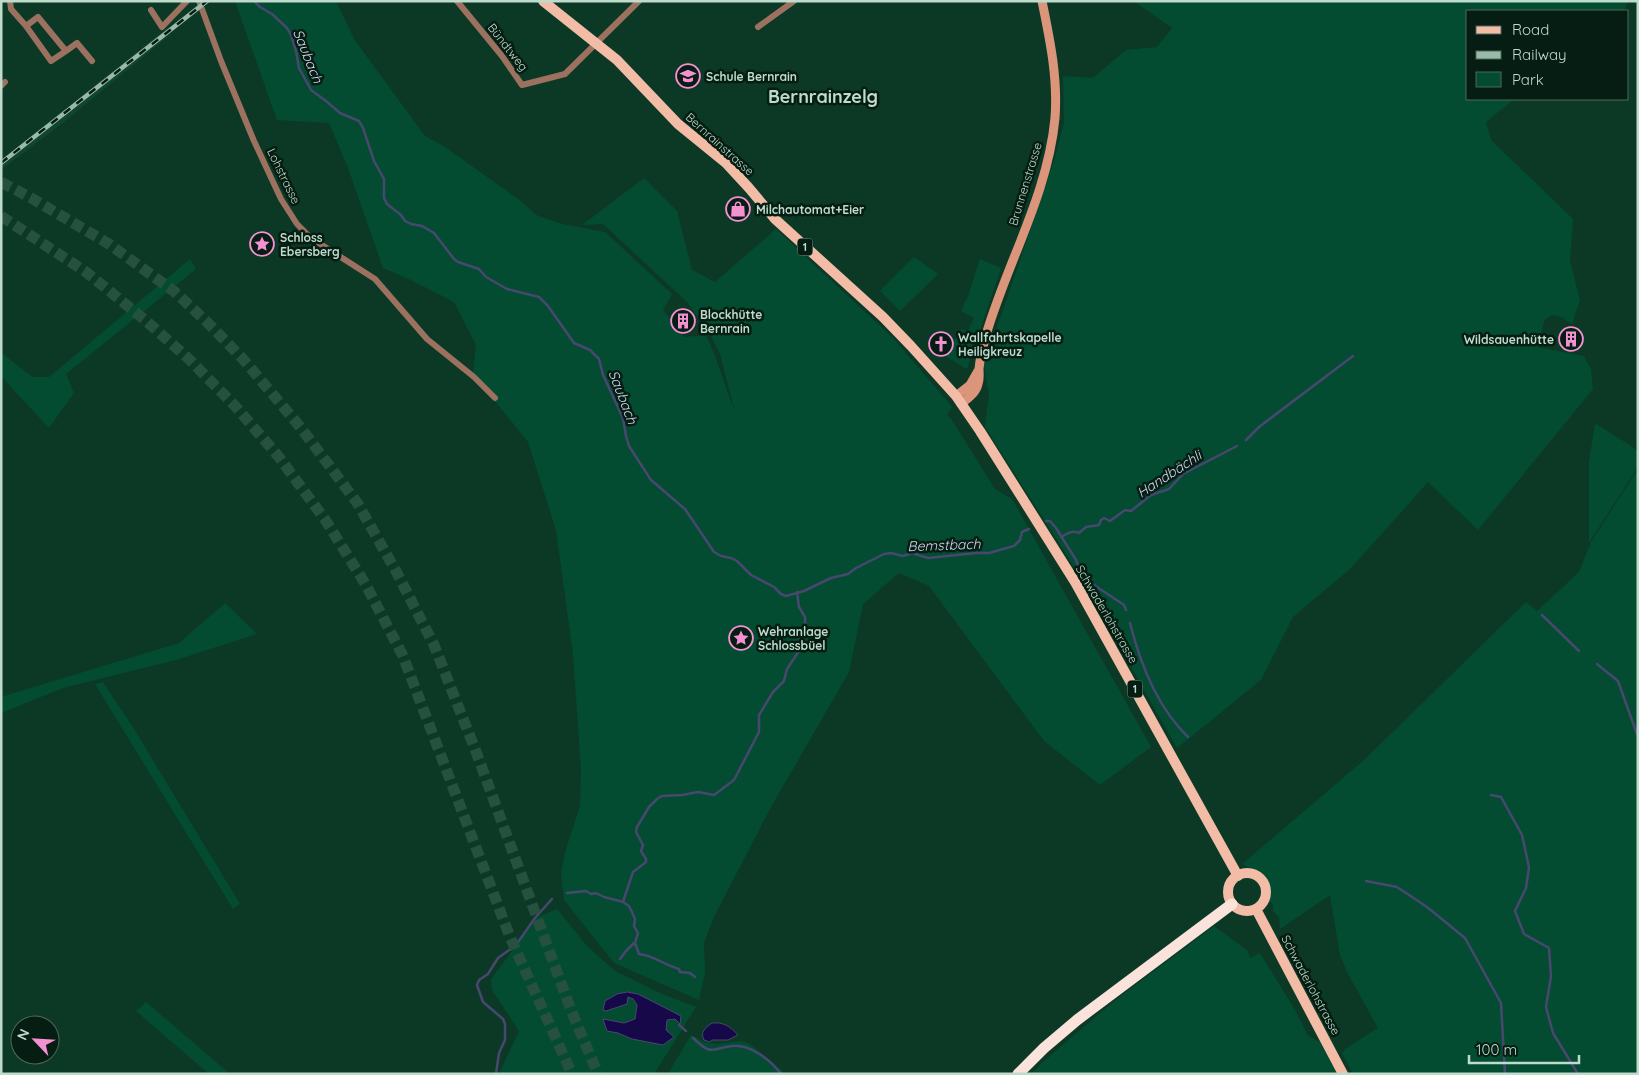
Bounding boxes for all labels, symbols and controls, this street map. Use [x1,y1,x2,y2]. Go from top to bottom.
legend [1466,10,1629,100]
street label: Bündtweg [485,20,531,74]
text: Road [1512,20,1549,39]
water label: Saubach [289,27,327,86]
text: Railway [1512,45,1567,64]
school or university icon: Schule Bernrain [675,63,701,89]
place label: Schule Bernrain [706,69,797,84]
text: Park [1512,70,1544,89]
district label: Bernrainzelg [768,85,878,108]
street label: Bernrainstrasse [683,109,757,179]
street label: Brunnenstrasse [1005,140,1045,227]
street label: Lohstrasse [264,146,304,206]
shop icon: Milchautomat+Eier [725,196,751,222]
place label: Milchautomat+Eier [756,202,864,217]
place label: Schloss Ebersberg [280,230,340,259]
place icon: Schloss Ebersberg [249,231,275,257]
road number: 1 [798,238,812,256]
place label: Blockhütte Bernrain [700,307,762,336]
building icon: Blockhütte Bernrain [670,308,696,334]
building icon: Wildsauenhütte [1558,326,1584,352]
place label: Wallfahrtskapelle Heiligkreuz [958,330,1062,359]
church icon: Wallfahrtskapelle Heiligkreuz [928,331,954,357]
place label: Wildsauenhütte [1464,332,1554,347]
water label: Saubach [604,367,642,428]
water label: Handbächli [1133,445,1206,502]
water label: Bemstbach [907,535,982,555]
street label: Schwaderlohstrasse [1073,562,1141,666]
place label: Wehranlage Schlossbüel [758,624,828,653]
place icon: Wehranlage Schlossbüel [728,625,754,651]
road number: 1 [1128,681,1142,698]
street label: Schwaderlohstrasse [1278,932,1344,1038]
north arrow [10,1015,60,1065]
text: N [13,1026,34,1043]
scale bar [1469,1032,1579,1064]
text: 100 m [1476,1040,1517,1059]

